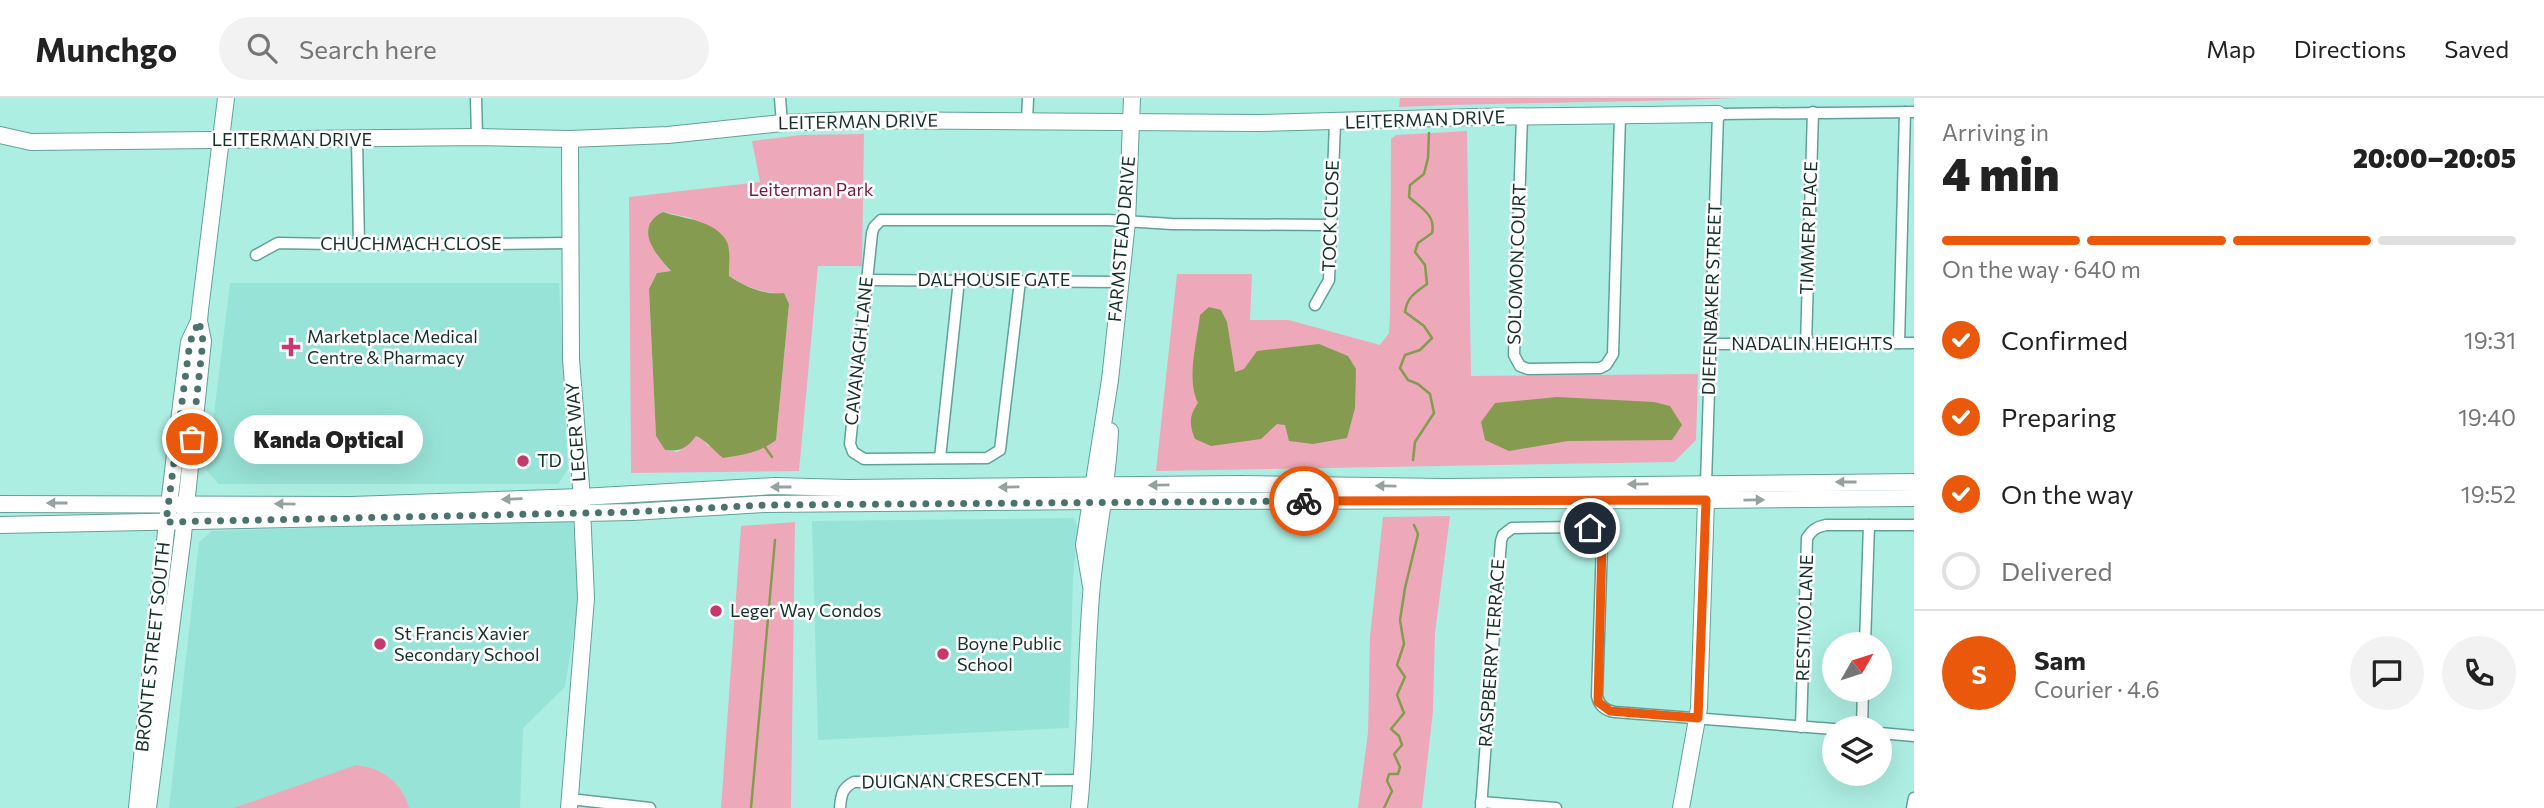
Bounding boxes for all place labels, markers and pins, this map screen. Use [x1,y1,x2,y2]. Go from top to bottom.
place label: Marketplace Medical Centre & Pharmacy [307,325,478,368]
marker: Marketplace Medical Centre & Pharmacy [281,337,301,357]
pin [162,409,222,469]
callout: Kanda Optical [234,414,423,464]
place label: TD [537,449,562,471]
marker: TD [515,453,531,469]
pin [1560,498,1620,558]
place label: Leger Way Condos [730,599,881,621]
marker: Leger Way Condos [708,603,724,619]
place label: St Francis Xavier Secondary School [394,622,540,665]
place label: Boyne Public School [957,632,1062,675]
marker: St Francis Xavier Secondary School [372,636,388,652]
marker: Boyne Public School [935,646,951,662]

